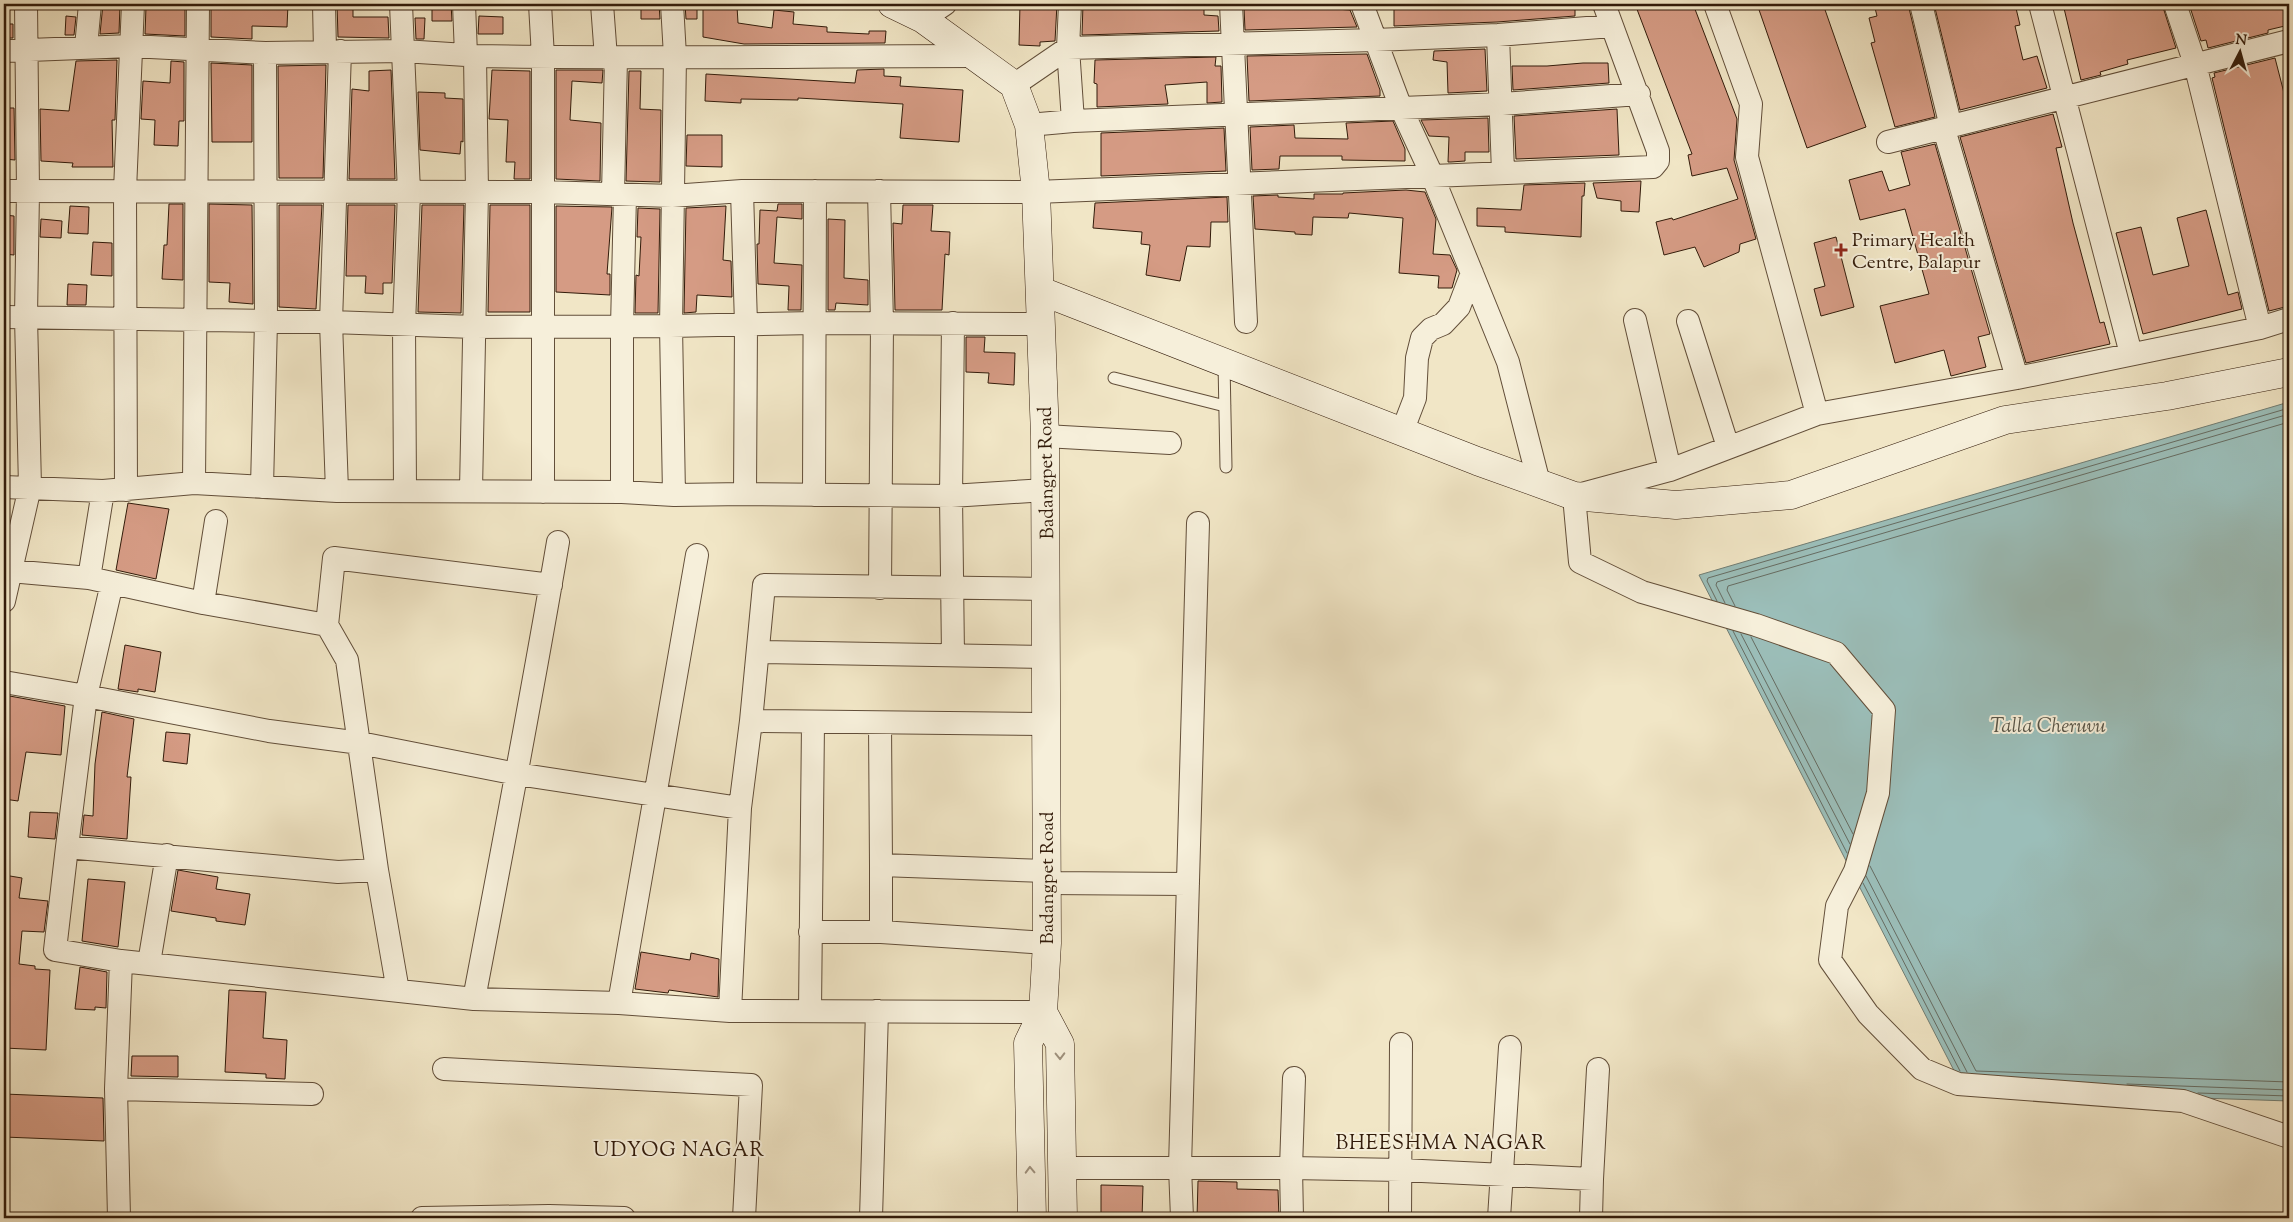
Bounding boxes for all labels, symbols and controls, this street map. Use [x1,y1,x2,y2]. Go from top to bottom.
north arrow [2216,28,2266,78]
text: N [2235,31,2248,52]
place label: Primary Health Centre, Balapur [1852,228,1981,277]
marker: Primary Health Centre, Balapur [1834,243,1848,257]
street label: Badangpet Road [1033,406,1062,540]
water label: Talla Cheruvu [1990,713,2106,742]
street label: Badangpet Road [1035,811,1062,944]
one-way arrow [1055,1053,1065,1061]
district label: BHEESHMA NAGAR [1335,1130,1547,1159]
district label: UDYOG NAGAR [593,1137,765,1166]
one-way arrow [1025,1165,1035,1173]

